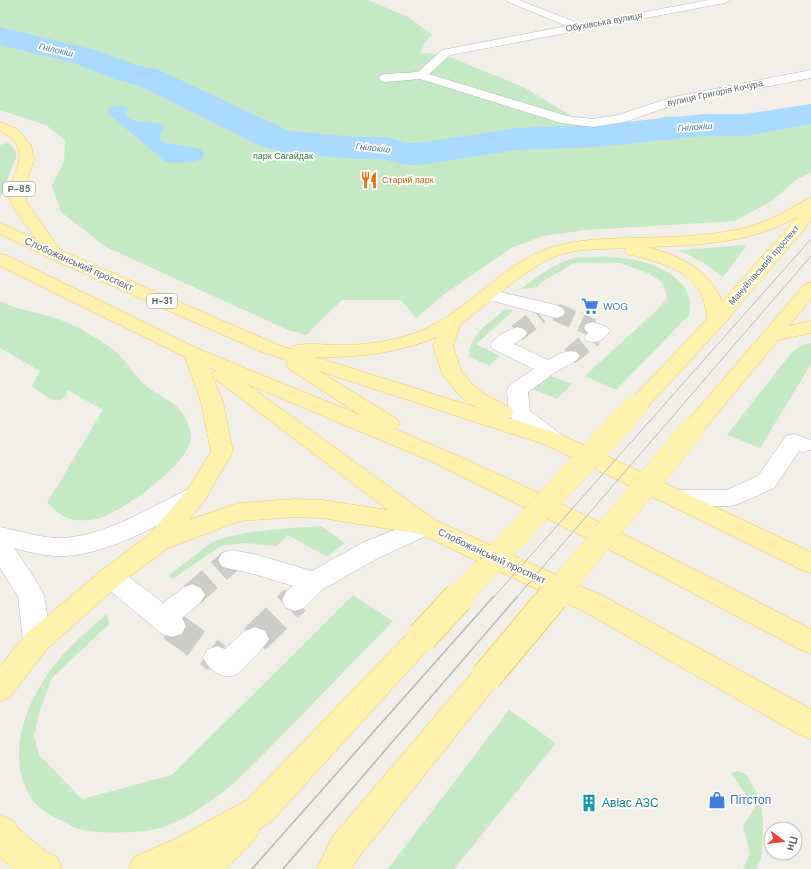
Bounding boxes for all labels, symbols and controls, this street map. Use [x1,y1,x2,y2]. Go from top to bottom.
street label: Обухівська вулиця [565,9,643,35]
water label: Гнілокіш [37,40,75,60]
street label: вулиця Григорія Кочура [666,77,764,109]
water label: Гнілокіш [677,120,714,134]
water label: Гнілокіш [355,140,392,156]
park label: парк Сагайдак [253,150,313,162]
restaurant icon: Старий парк [359,170,379,190]
place label: Старий парк [382,174,434,186]
road number: Р-85 [3,182,35,196]
street label: Мануйлівський проспект [726,223,802,307]
street label: Слобожанський проспект [23,234,136,294]
road number: Н-31 [147,294,177,308]
supermarket icon: WOG [580,296,600,316]
place label: WOG [603,300,628,313]
street label: Слобожанський проспект [436,525,548,587]
shop icon: Пітстоп [707,790,727,810]
place label: Пітстоп [730,792,771,808]
building icon: Авіас АЗС [579,793,599,813]
place label: Авіас АЗС [602,795,659,811]
north arrow [763,821,803,861]
text: Пн [784,835,801,852]

